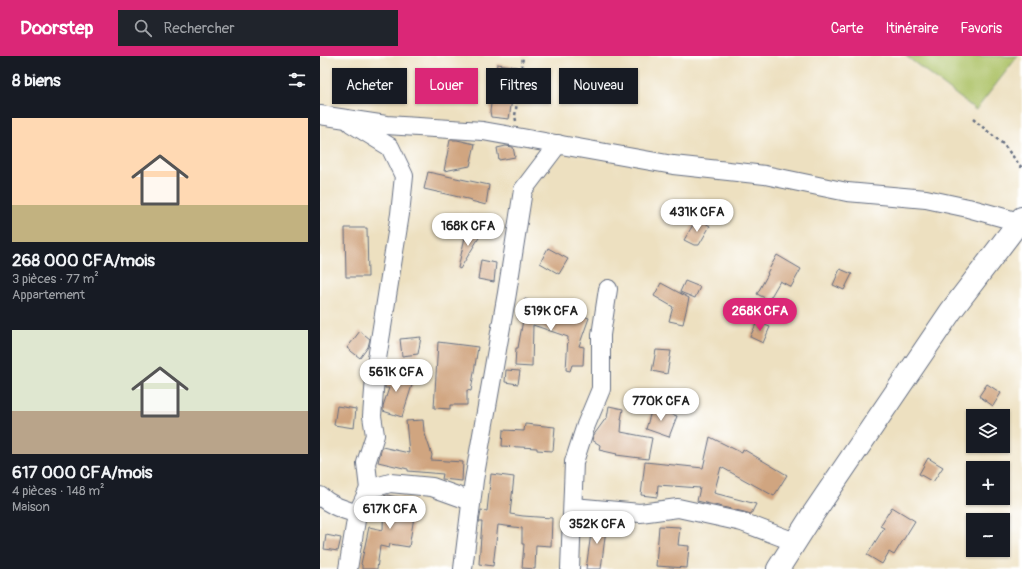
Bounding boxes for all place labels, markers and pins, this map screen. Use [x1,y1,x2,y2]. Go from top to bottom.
pin: 431K CFA [656,199,738,233]
pin: 168K CFA [427,213,509,247]
pin: 519K CFA [510,298,592,332]
pin: 268K CFA [719,298,801,332]
pin: 561K CFA [355,359,437,393]
pin: 770K CFA [620,388,702,422]
pin: 617K CFA [349,496,431,530]
pin: 352K CFA [556,511,638,545]

